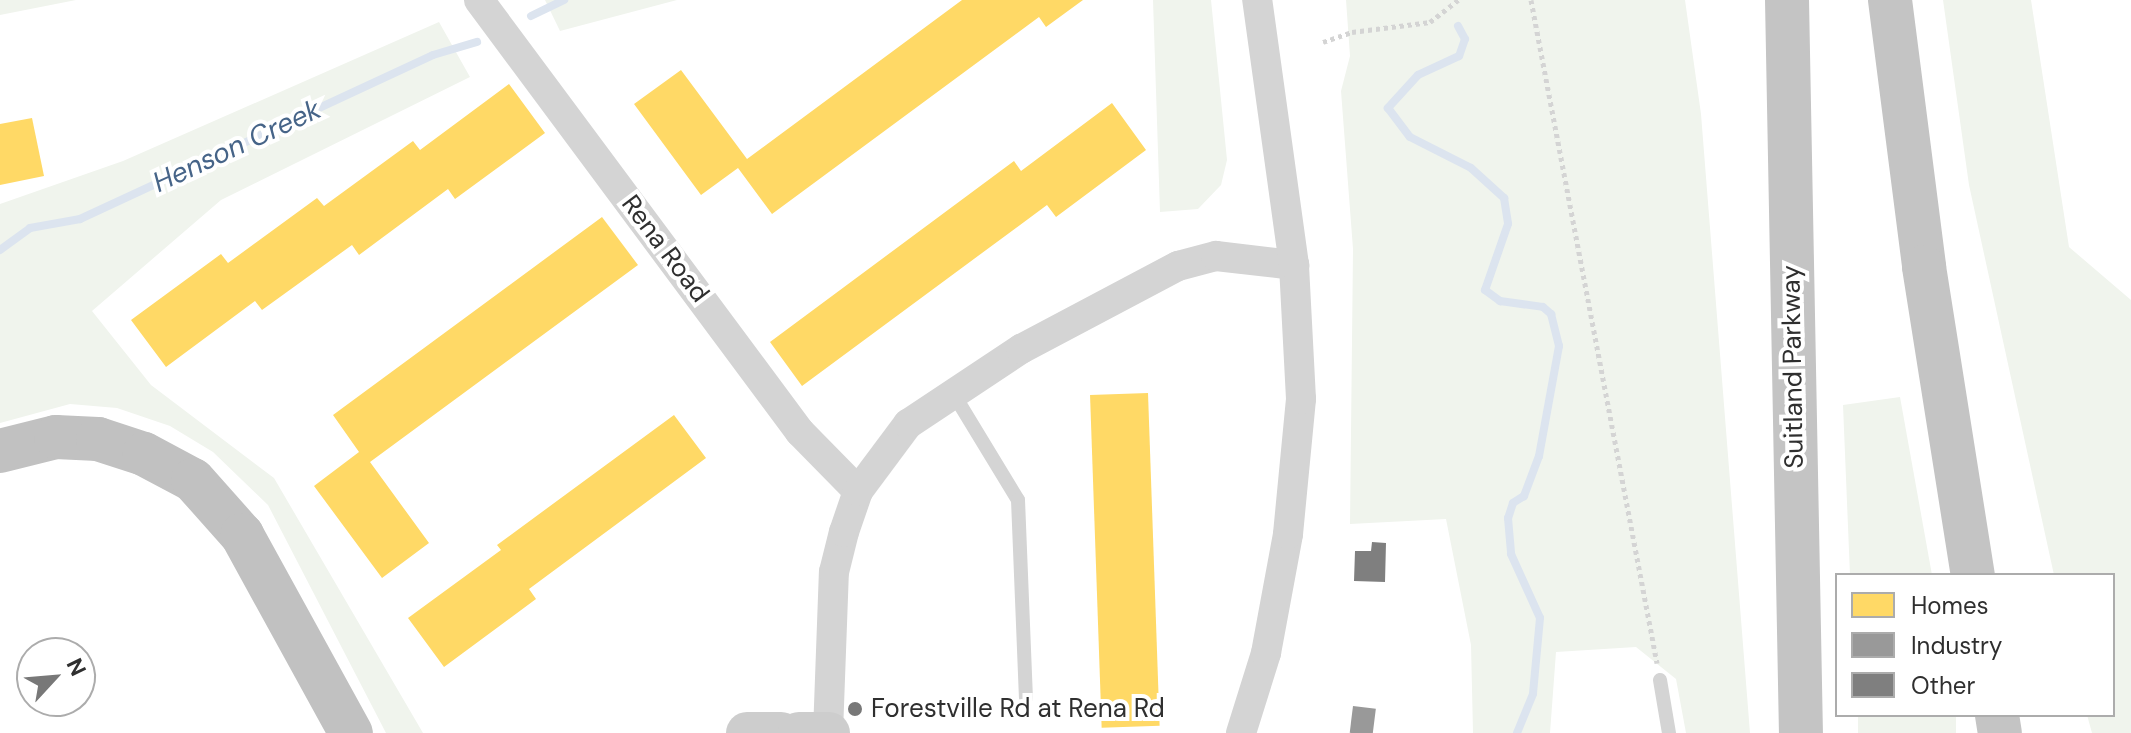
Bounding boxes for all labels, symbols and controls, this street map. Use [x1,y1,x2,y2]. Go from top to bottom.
water label: Henson Creek [148,92,326,200]
street label: Rena Road [615,189,715,309]
street label: Suitland Parkway [1776,265,1810,469]
legend [1835,573,2115,717]
text: Homes [1911,590,1989,621]
text: Industry [1911,630,2002,661]
north arrow [16,637,96,717]
text: N [60,654,93,681]
text: Other [1911,670,1975,701]
place label: Forestville Rd at Rena Rd [871,693,1165,725]
marker: Forestville Rd at Rena Rd [846,700,864,718]

